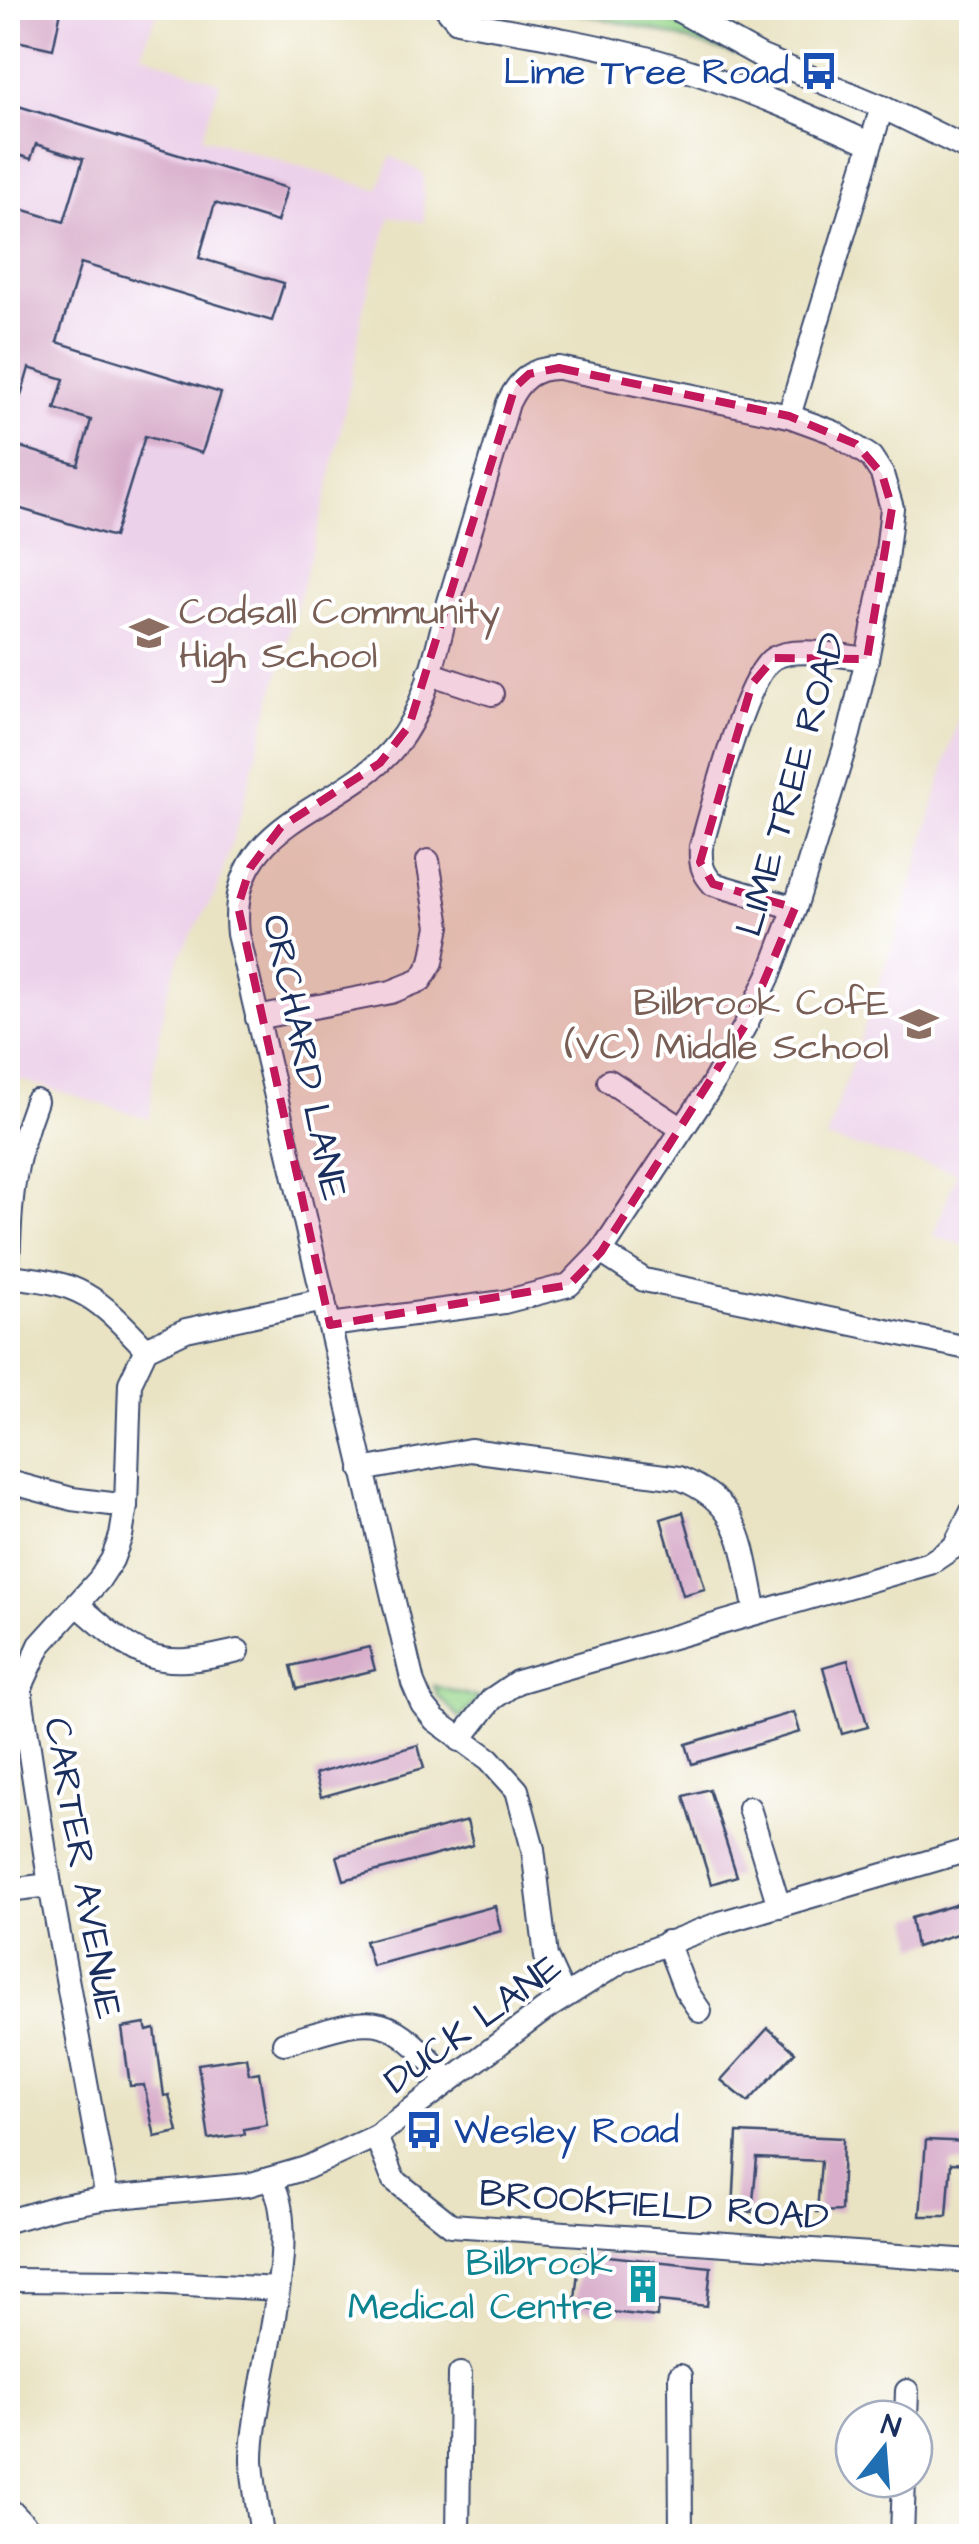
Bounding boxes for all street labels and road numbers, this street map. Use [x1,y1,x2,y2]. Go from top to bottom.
street label: LIME TREE ROAD [724,627,860,942]
street label: ORCHARD LANE [248,910,360,1205]
street label: CARTER AVENUE [30,1714,134,2023]
street label: DUCK LANE [374,1942,573,2107]
street label: BROOKFIELD ROAD [477,2168,830,2244]

